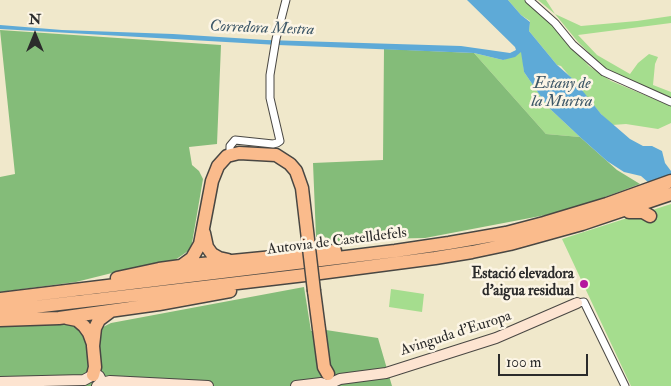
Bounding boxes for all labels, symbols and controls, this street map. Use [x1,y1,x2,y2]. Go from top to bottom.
north arrow [10,10,60,60]
text: N [29,11,41,28]
water label: Corredora Mestra [209,18,315,40]
water label: Estany de la Murtra [532,75,592,113]
street label: Autovia de Castelldefels [266,225,408,259]
place label: Estació elevadora d'aigua residual [471,266,574,301]
marker: Estació elevadora d'aigua residual [578,278,590,290]
street label: Avinguda d'Europa [398,308,514,360]
scale bar [501,344,591,376]
text: 100 m [506,353,541,372]

